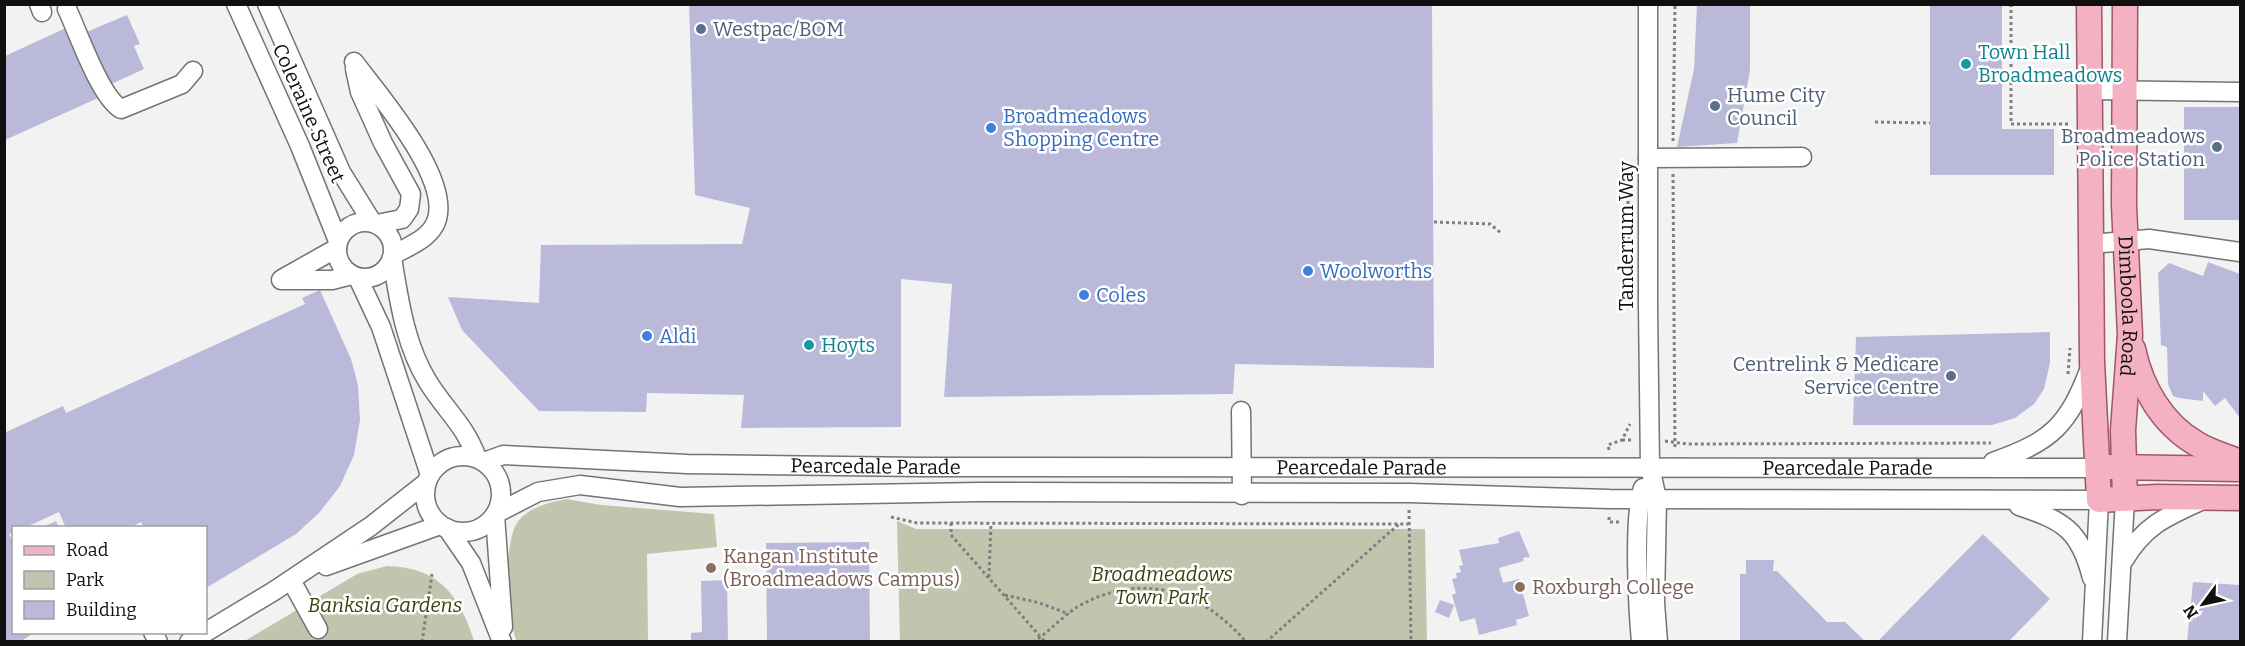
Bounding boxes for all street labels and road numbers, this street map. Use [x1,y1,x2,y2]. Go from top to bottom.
street label: Coleraine Street [268,40,350,186]
street label: Tanderrum Way [1614,161,1638,311]
street label: Dimboola Road [2113,235,2142,377]
street label: Pearcedale Parade [790,453,961,479]
street label: Pearcedale Parade [1276,455,1447,479]
street label: Pearcedale Parade [1762,456,1933,480]

